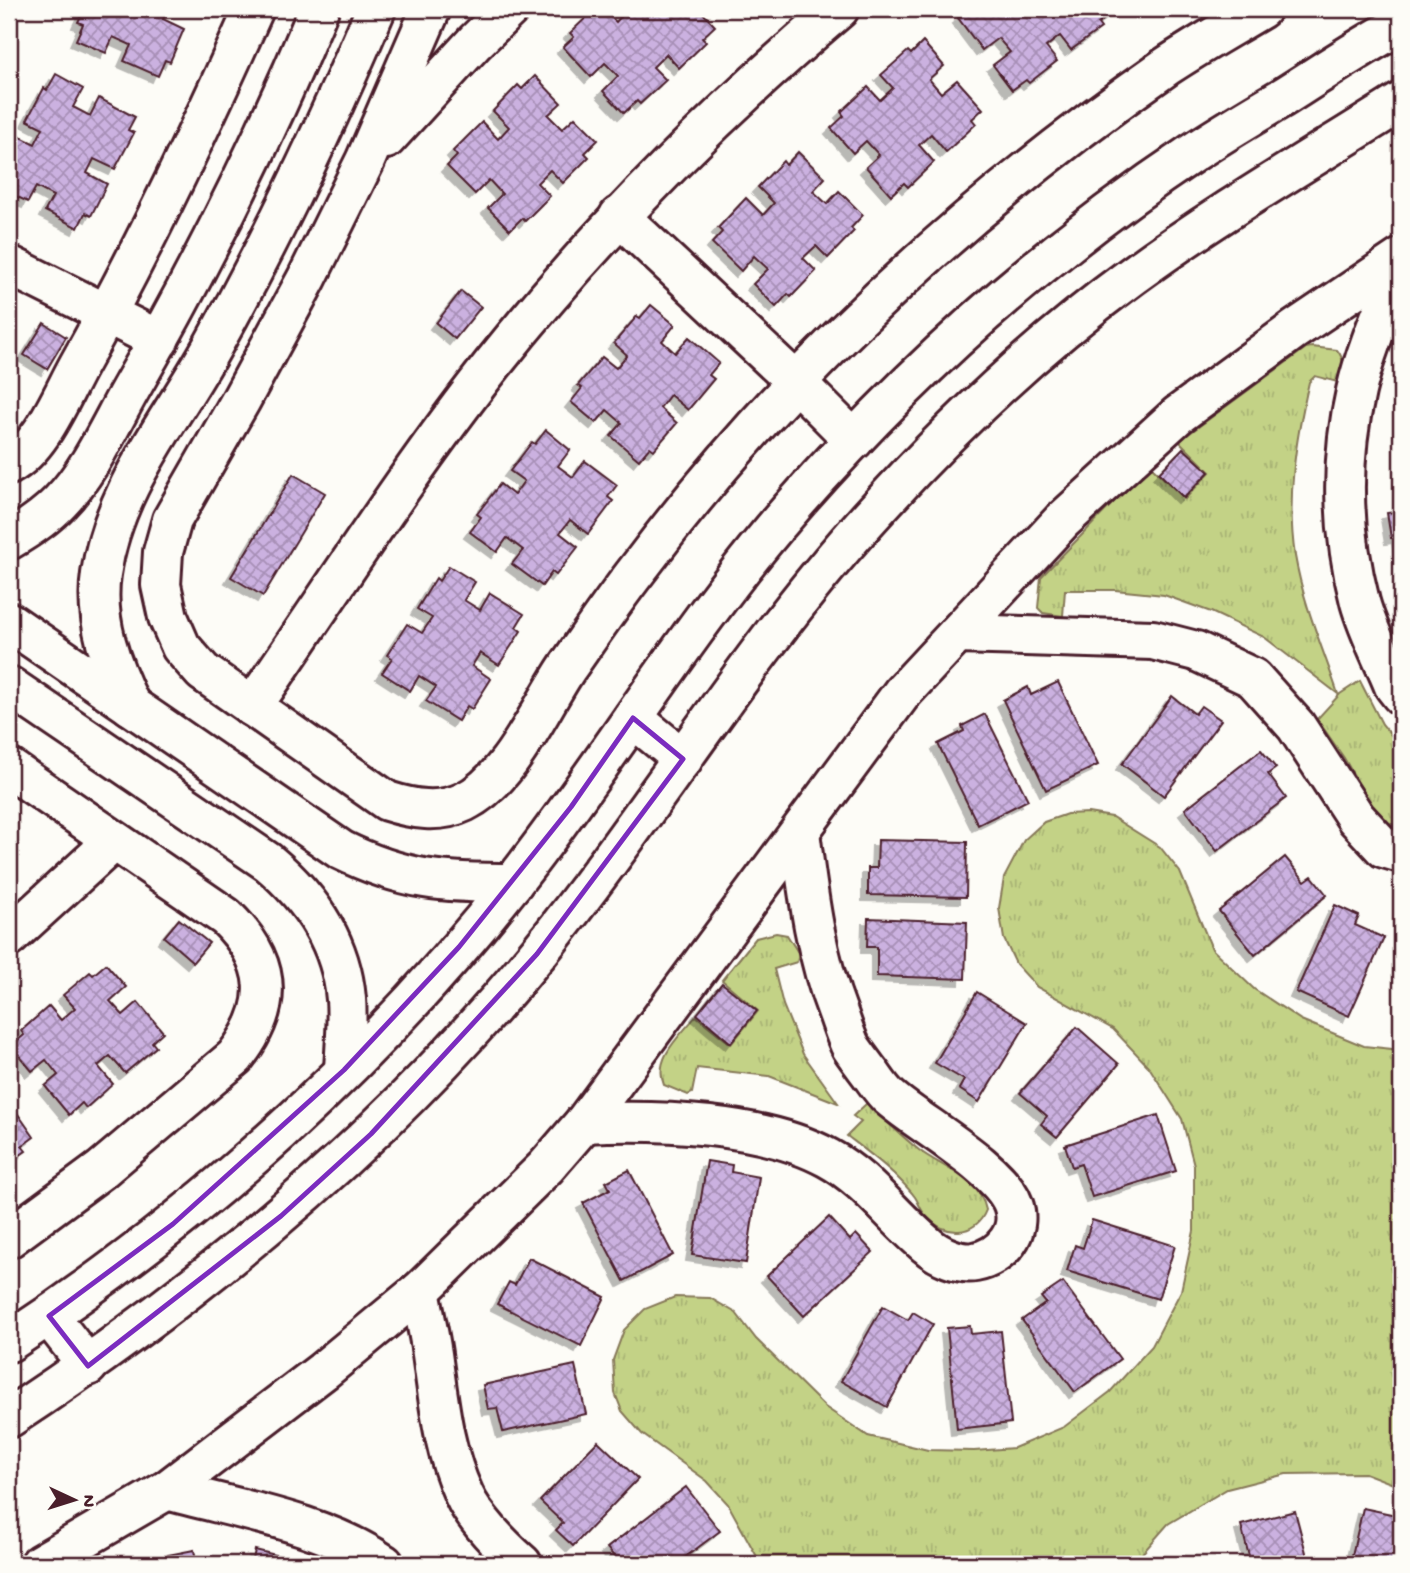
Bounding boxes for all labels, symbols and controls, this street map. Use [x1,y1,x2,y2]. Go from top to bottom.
north arrow [38,1464,108,1534]
text: N [76,1494,99,1508]

